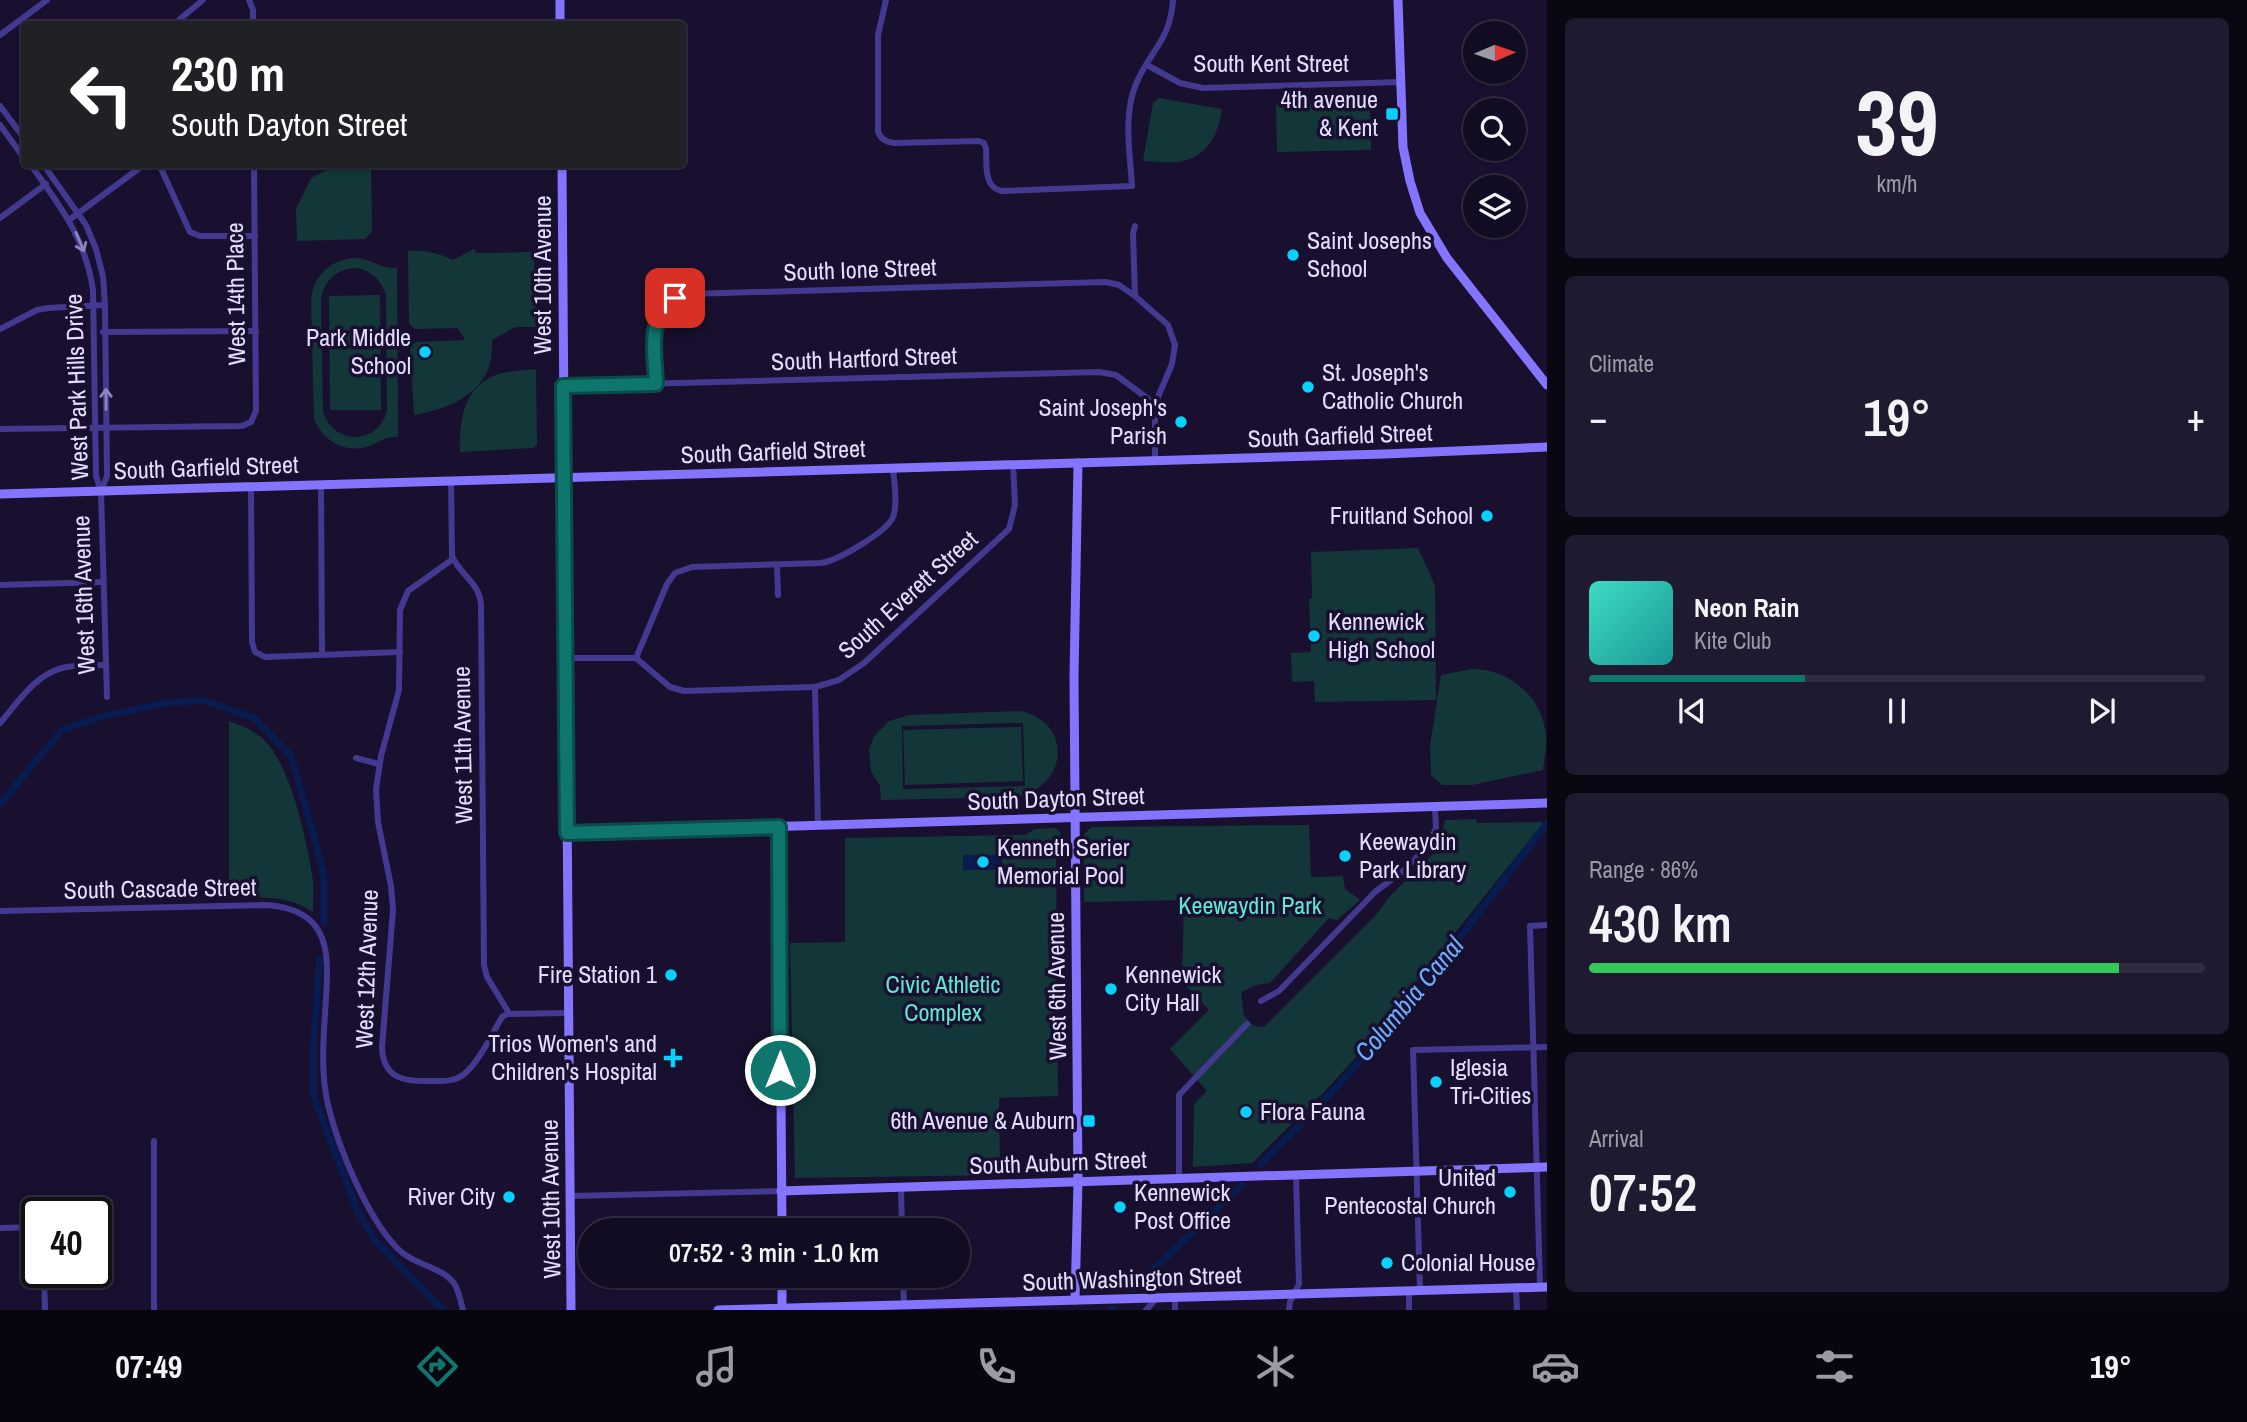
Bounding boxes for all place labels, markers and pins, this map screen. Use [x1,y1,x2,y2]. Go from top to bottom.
place label: 4th avenue & Kent [1281,83,1379,143]
marker: 4th avenue & Kent [1384,106,1400,122]
place label: Saint Josephs School [1307,224,1432,284]
marker: Saint Josephs School [1285,247,1301,263]
pin [645,268,705,328]
place label: Park Middle School [306,321,411,381]
marker: Park Middle School [417,344,433,360]
place label: St. Joseph's Catholic Church [1322,356,1463,416]
marker: St. Joseph's Catholic Church [1300,379,1316,395]
place label: Saint Joseph's Parish [1039,391,1167,451]
marker: Saint Joseph's Parish [1173,414,1189,430]
place label: Fruitland School [1330,499,1473,531]
marker: Fruitland School [1479,508,1495,524]
place label: Kennewick High School [1328,605,1435,665]
marker: Kennewick High School [1306,628,1322,644]
place label: Keewaydin Park Library [1359,825,1466,885]
place label: Kenneth Serier Memorial Pool [997,831,1130,891]
marker: Keewaydin Park Library [1337,848,1353,864]
marker: Kenneth Serier Memorial Pool [975,854,991,870]
place label: Fire Station 1 [538,958,657,990]
place label: Kennewick City Hall [1125,958,1221,1018]
marker: Fire Station 1 [663,967,679,983]
marker: Kennewick City Hall [1103,981,1119,997]
place label: Trios Women's and Children's Hospital [488,1027,657,1087]
marker: Trios Women's and Children's Hospital [663,1048,683,1068]
place label: Iglesia Tri-Cities [1450,1051,1531,1111]
marker: Iglesia Tri-Cities [1428,1074,1444,1090]
place label: Flora Fauna [1260,1095,1365,1127]
place label: 6th Avenue & Auburn [890,1104,1075,1136]
marker: Flora Fauna [1238,1104,1254,1120]
marker: 6th Avenue & Auburn [1081,1113,1097,1129]
place label: United Pentecostal Church [1324,1161,1496,1221]
place label: Kennewick Post Office [1134,1176,1231,1236]
place label: River City [408,1180,495,1212]
marker: United Pentecostal Church [1502,1184,1518,1200]
marker: River City [501,1189,517,1205]
marker: Kennewick Post Office [1112,1199,1128,1215]
place label: Colonial House [1401,1246,1536,1278]
marker: Colonial House [1379,1255,1395,1271]

